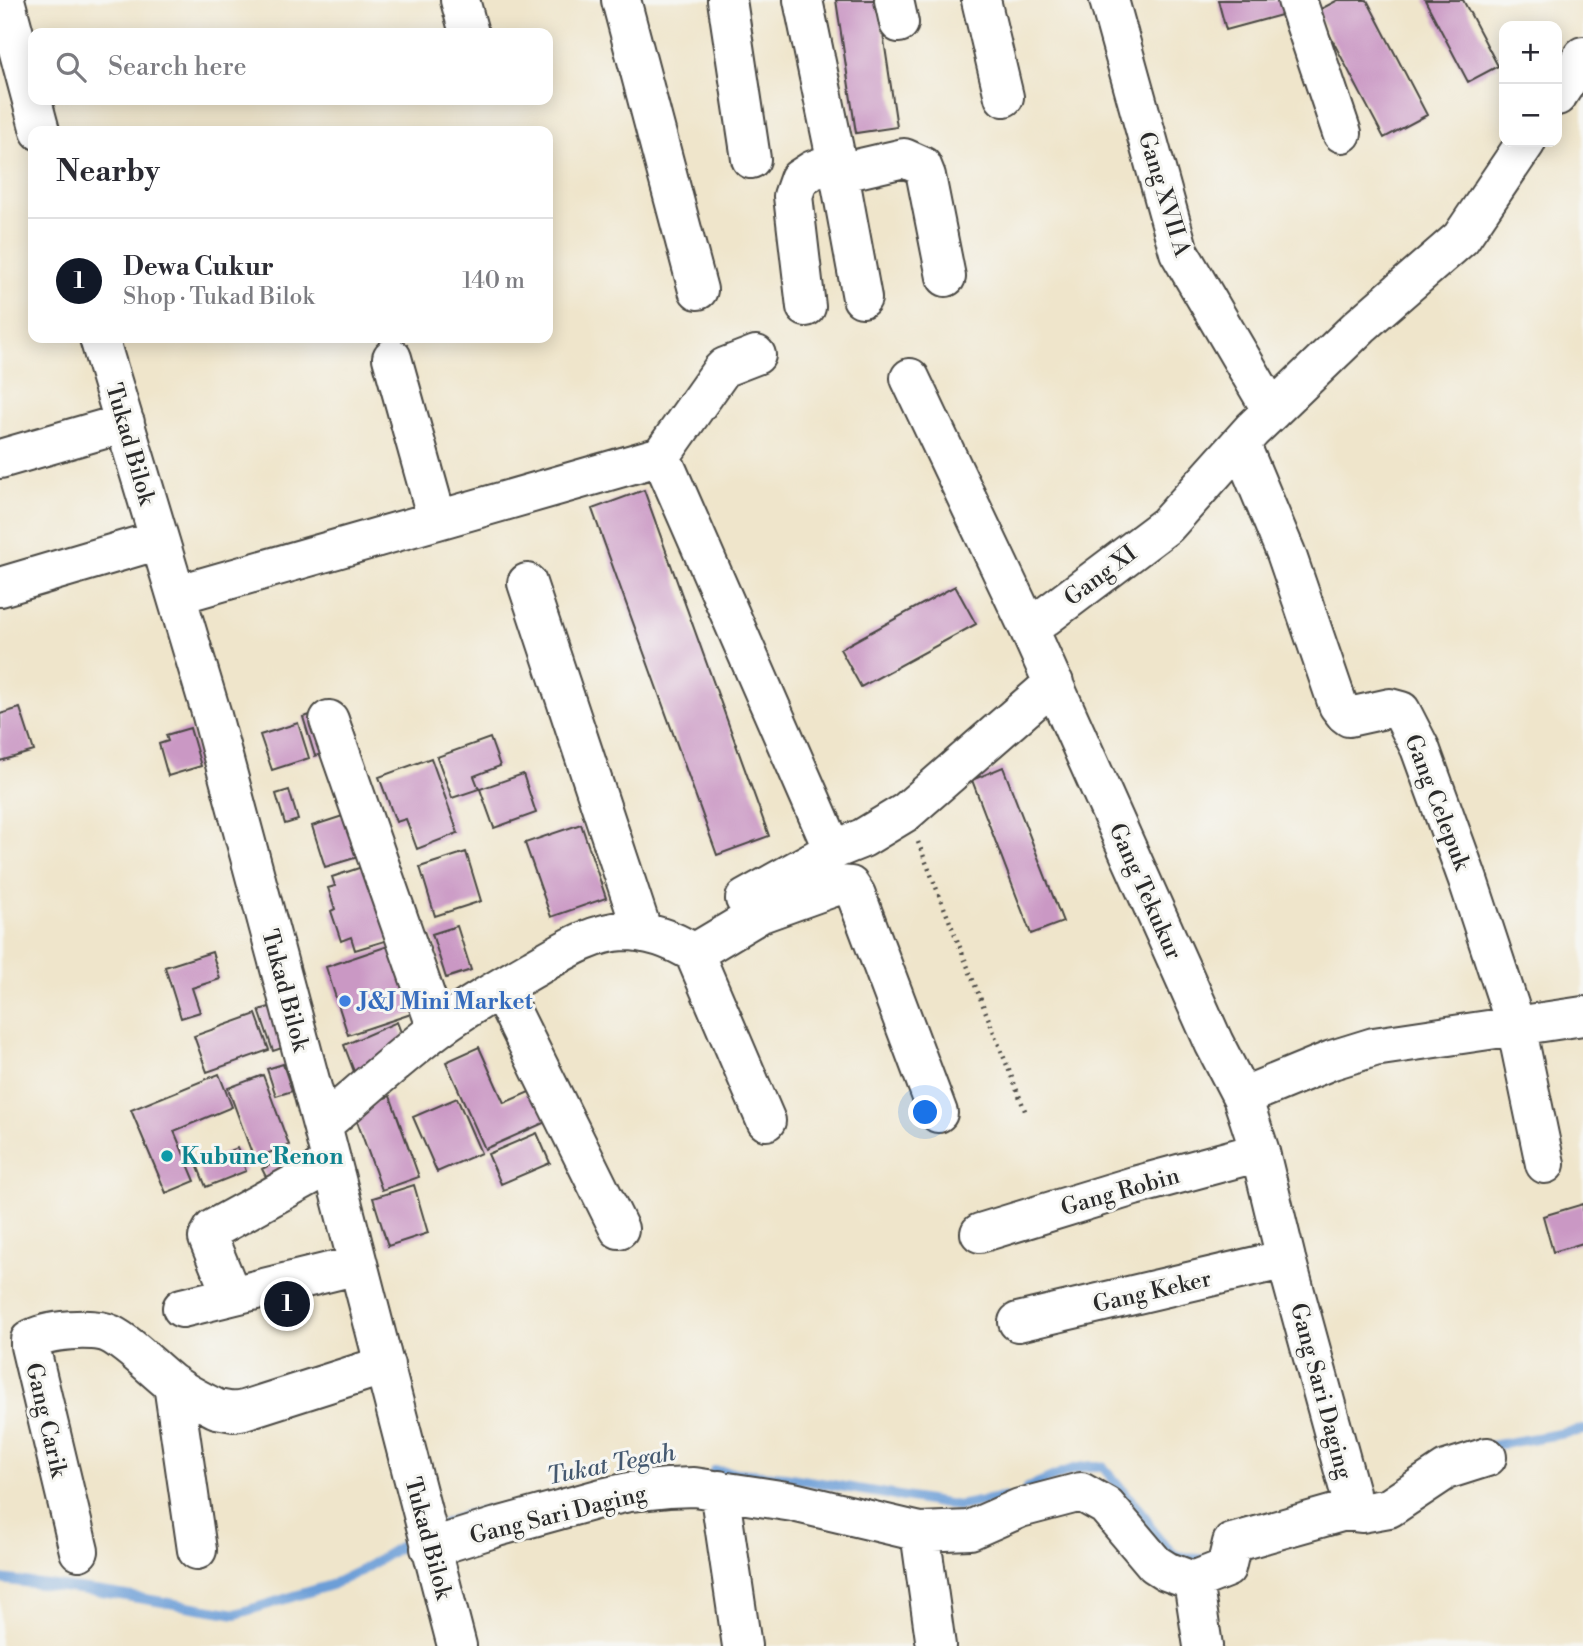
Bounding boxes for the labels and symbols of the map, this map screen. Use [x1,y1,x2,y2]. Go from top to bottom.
street label: Gang XVII A [1132,129,1197,261]
street label: Tukad Bilok [99,380,161,509]
street label: Gang XI [1059,539,1142,612]
street label: Gang Celepuk [1398,730,1476,875]
street label: Gang Tekukur [1103,819,1188,964]
street label: Tukad Bilok [255,926,315,1055]
place label: J&J Mini Market [356,988,534,1016]
marker: J&J Mini Market [337,993,353,1009]
your location [908,1095,942,1129]
place label: Kubune Renon [181,1143,343,1171]
marker: Kubune Renon [159,1148,175,1164]
street label: Gang Robin [1058,1162,1183,1222]
street label: Gang Keker [1090,1265,1214,1319]
pin: 1 [264,1278,310,1330]
street label: Gang Sari Daging [1284,1300,1358,1482]
street label: Gang Carik [19,1360,73,1481]
water label: Tukat Tegah [545,1438,678,1492]
street label: Tukad Bilok [398,1474,458,1603]
street label: Gang Sari Daging [467,1479,650,1550]

